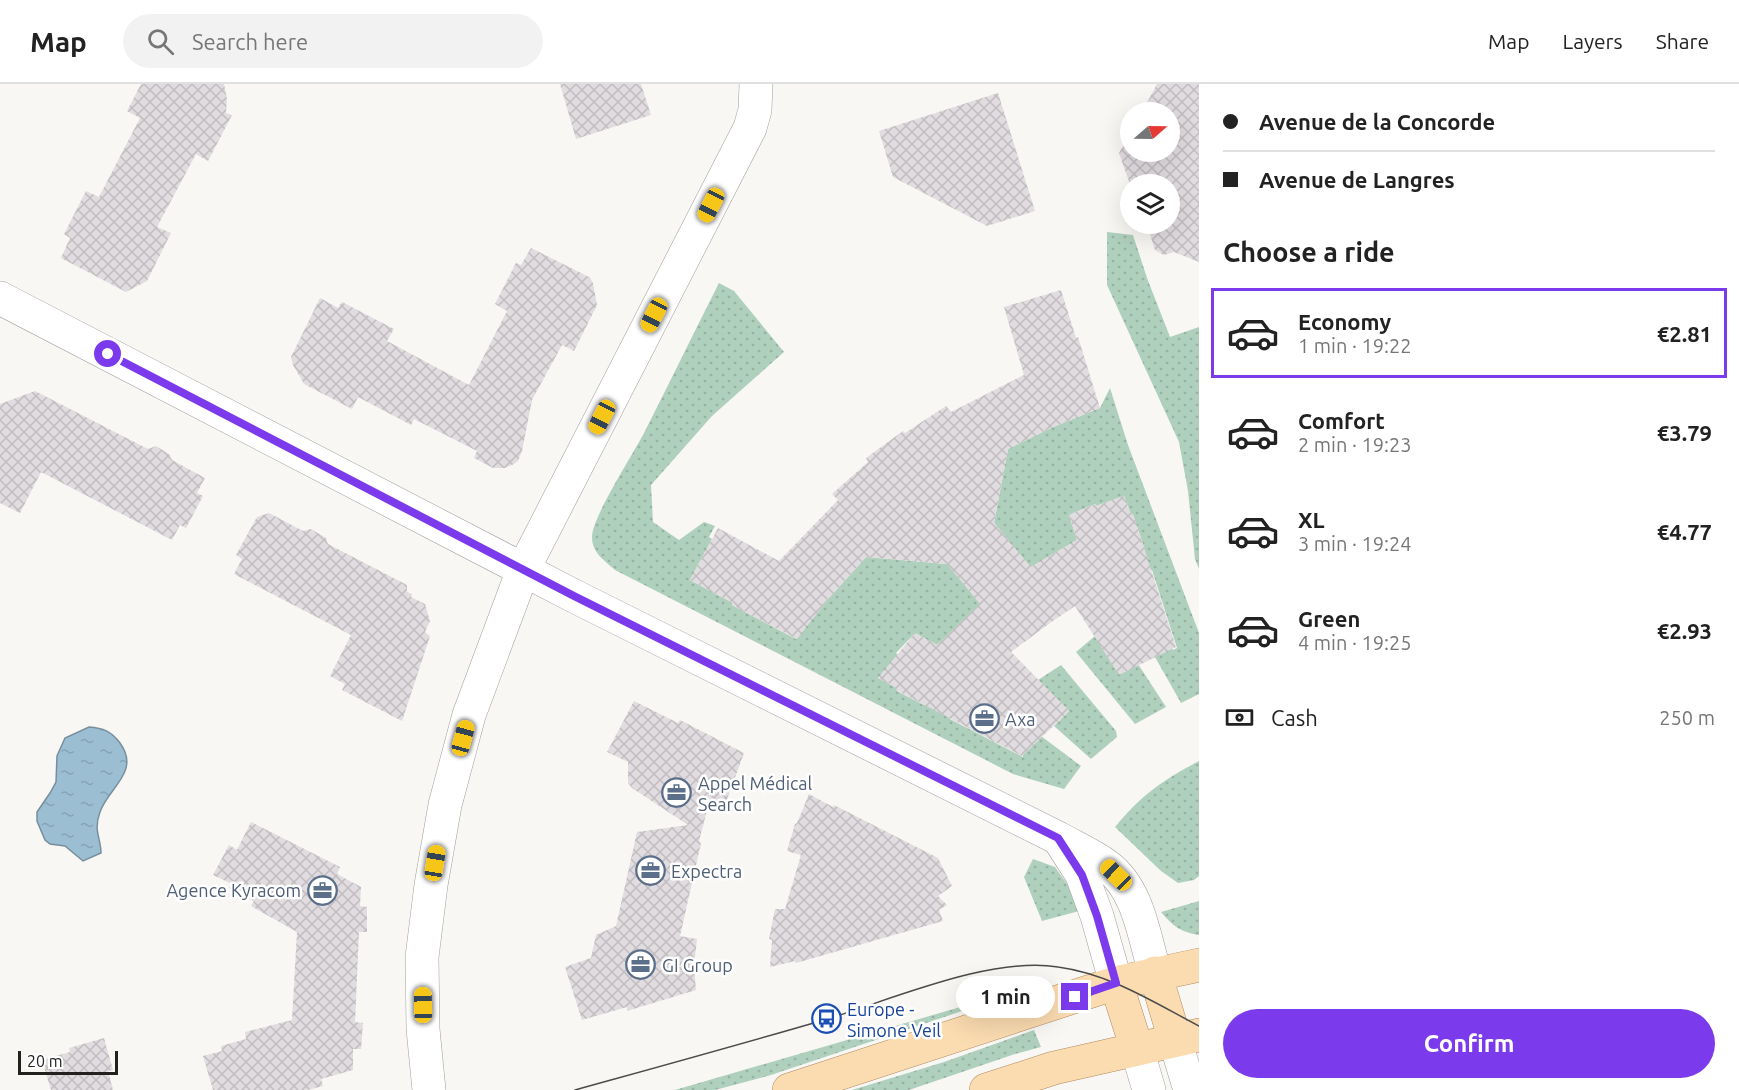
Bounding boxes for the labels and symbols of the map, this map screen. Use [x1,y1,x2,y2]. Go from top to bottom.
north arrow [1120,102,1180,162]
car [695,185,727,225]
car [638,295,670,335]
route start [94,340,121,367]
car [586,397,618,437]
office icon: Axa [968,703,1000,735]
place label: Axa [1005,709,1035,729]
car [450,718,476,758]
place label: Appel Médical Search [698,773,813,814]
office icon: Appel Médical Search [661,777,693,809]
car [423,844,447,882]
office icon: Expectra [634,855,666,887]
car [1097,856,1135,894]
place label: Expectra [671,861,742,881]
office icon: Agence Kyracom [306,874,338,906]
place label: Agence Kyracom [166,880,301,900]
office icon: GI Group [625,949,657,981]
place label: GI Group [662,955,733,975]
callout: 1 min [955,976,1054,1018]
route end [1061,983,1088,1010]
car [414,987,432,1023]
place label: Europe - Simone Veil [847,999,941,1040]
bus stop icon: Europe - Simone Veil [810,1003,842,1035]
scale bar [18,1048,118,1076]

